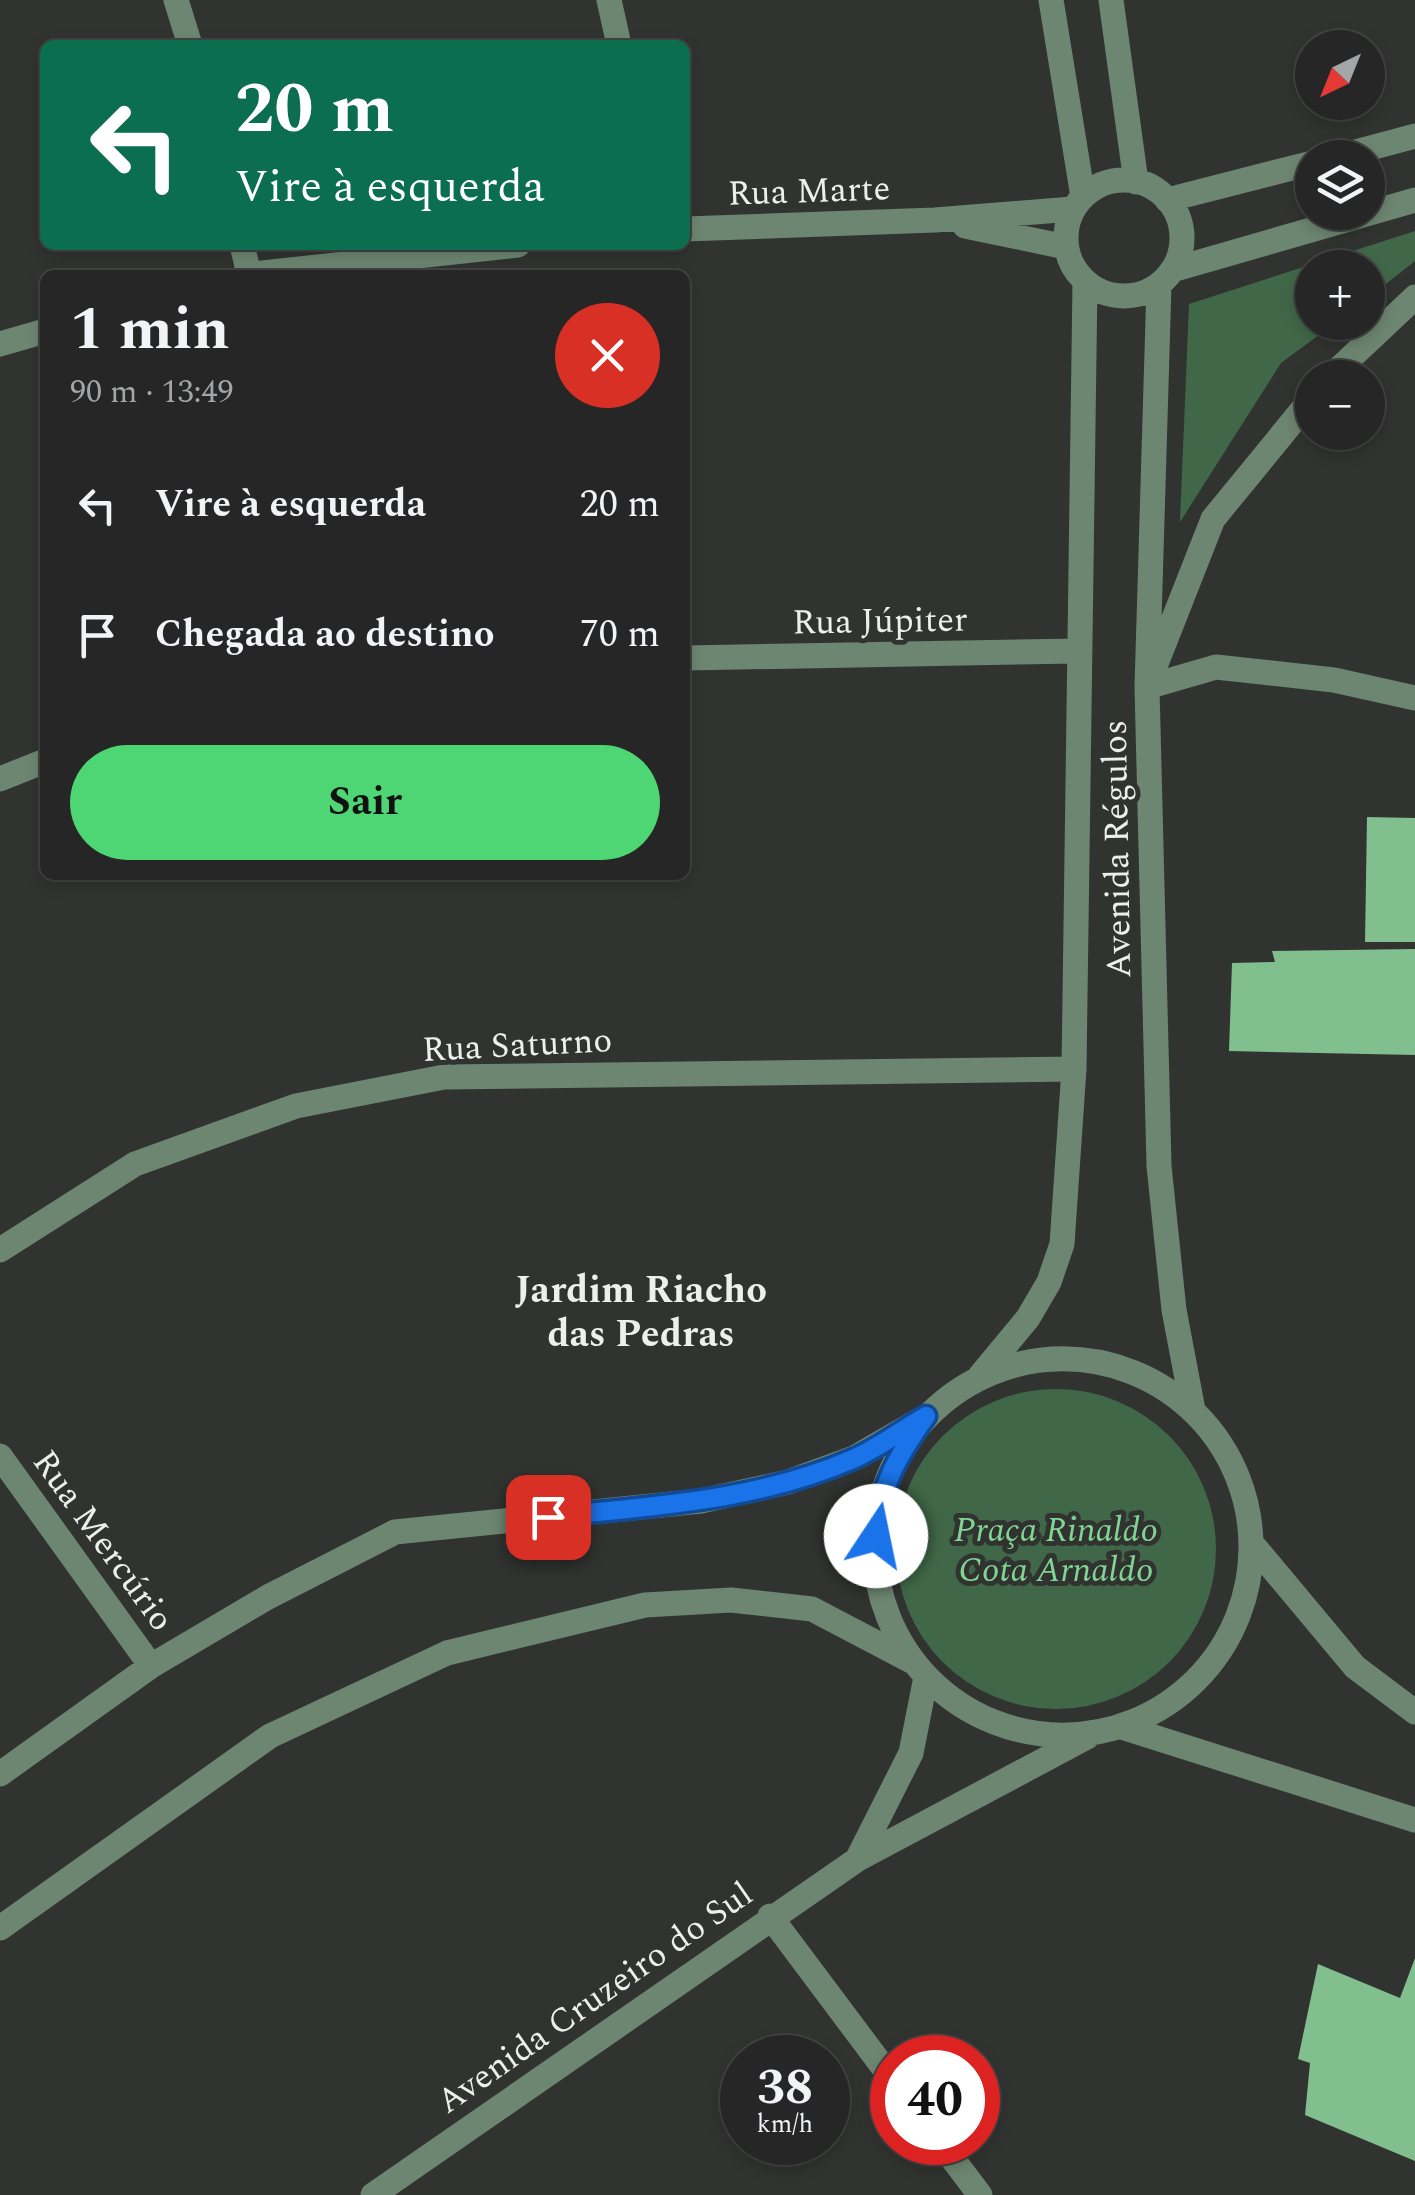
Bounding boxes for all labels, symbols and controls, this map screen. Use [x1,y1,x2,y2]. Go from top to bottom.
north arrow [1295,30,1385,120]
map controls [1295,30,1385,450]
text: 20 m [235,57,394,163]
icon: left [70,80,200,210]
button: layers [1295,140,1385,230]
text: Vire à esquerda [235,153,545,222]
street label: Rua Marte [727,162,891,221]
button: + [1295,250,1385,340]
text: 1 min [70,284,230,376]
button: close [555,303,660,408]
button: − [1295,360,1385,450]
text: 90 m · 13:49 [70,368,234,417]
text: Vire à esquerda [155,476,426,534]
text: 20 m [580,476,660,534]
icon: left [70,478,125,533]
street label: Rua Júpiter [792,593,968,650]
text: Chegada ao destino [155,606,494,664]
text: 70 m [580,606,660,664]
icon: arrive [70,608,125,663]
street label: Avenida Régulos [1089,719,1146,979]
button: Sair [70,745,660,860]
street label: Rua Saturno [421,1014,613,1077]
district label: Jardim Riacho das Pedras [515,1262,767,1364]
street label: Rua Mercúrio [19,1439,187,1643]
pin [506,1475,591,1560]
position arrow [824,1484,928,1588]
icon: arrive [521,1490,576,1545]
park label: Praça Rinaldo Cota Arnaldo [954,1504,1158,1597]
street label: Avenida Cruzeiro do Sul [426,1869,764,2128]
speed limit sign: 40 [870,2035,1000,2165]
text: 38 [757,2050,813,2126]
text: km/h [757,2106,813,2144]

